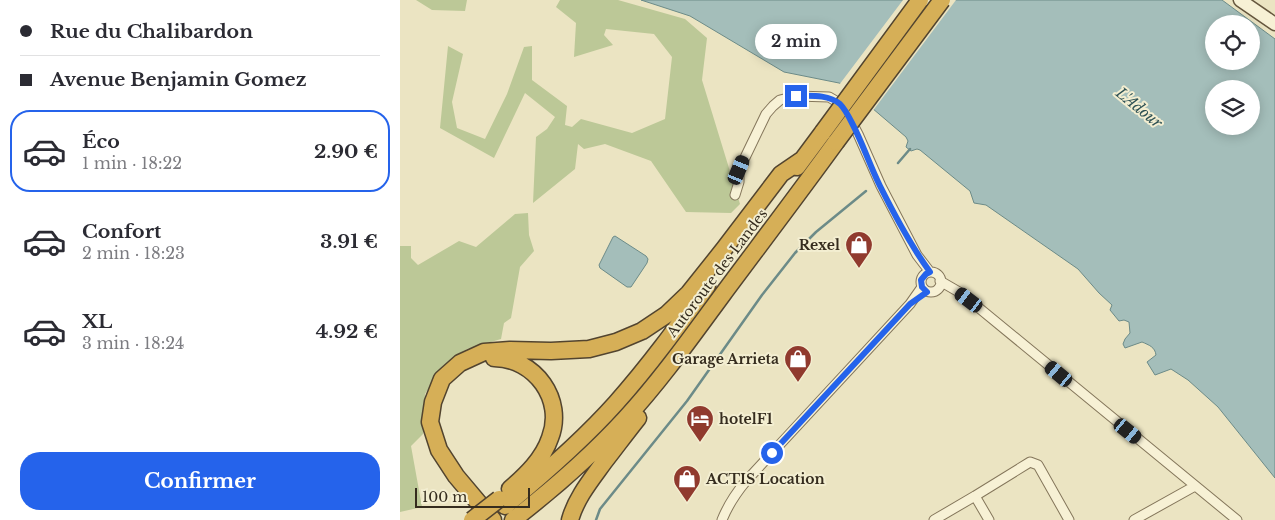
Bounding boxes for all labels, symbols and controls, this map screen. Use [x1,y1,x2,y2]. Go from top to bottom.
map controls [1205,15,1260,135]
button: locate [1205,15,1260,70]
text: Rue du Chalibardon [50,20,253,43]
callout: 2 min [755,23,837,58]
text: 2 min [771,31,821,51]
text: Avenue Benjamin Gomez [50,68,306,91]
button: layers [1205,80,1260,135]
water label: L'Adour [1112,83,1167,133]
route end [785,85,807,107]
icon: car [22,129,67,174]
text: Éco [82,130,120,153]
text: 2.90 € [314,140,378,163]
text: 1 min · 18:22 [82,153,182,173]
car [726,153,751,187]
street label: Autoroute des Landes [662,205,771,342]
icon: car [22,219,67,264]
text: Confort [82,220,161,243]
text: 3.91 € [320,230,378,253]
shop icon: Rexel [844,230,874,269]
place label: Rexel [799,236,840,254]
text: 2 min · 18:23 [82,243,185,263]
car [952,285,985,315]
icon: car [22,309,67,354]
text: XL [82,310,112,333]
text: 4.92 € [316,320,378,343]
text: 3 min · 18:24 [82,333,184,353]
shop icon: Garage Arrieta [783,344,813,383]
place label: Garage Arrieta [672,350,779,368]
car [1042,359,1075,389]
hotel icon: hotelF1 [685,404,715,443]
place label: hotelF1 [719,410,773,428]
car [1111,416,1144,446]
route start [761,442,783,464]
button: Confirmer [20,452,380,510]
shop icon: ACTIS Location [672,464,702,503]
place label: ACTIS Location [705,470,825,488]
scale bar [415,485,530,508]
text: 100 m [422,488,467,506]

